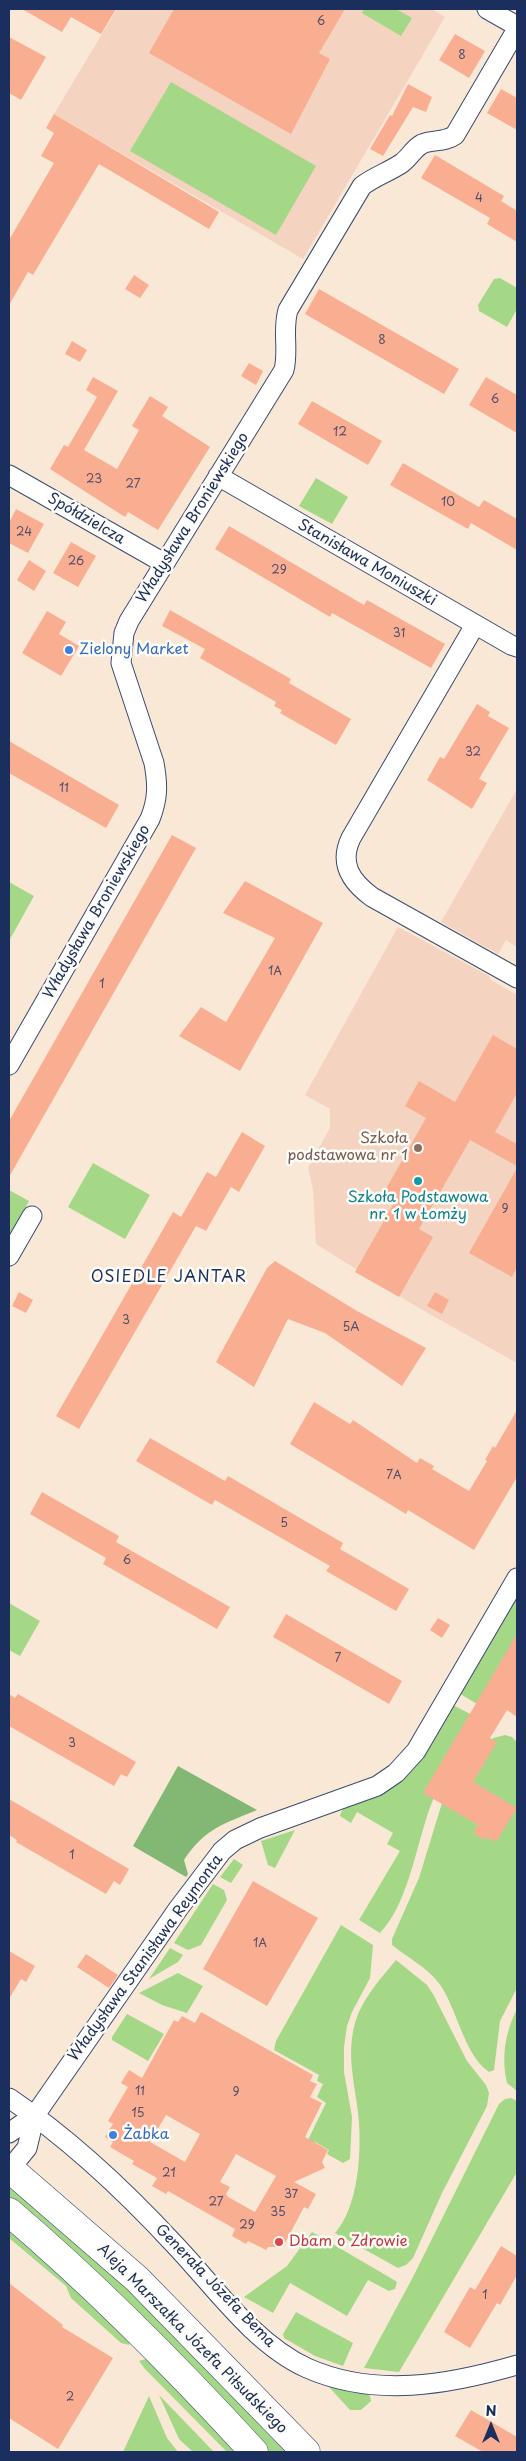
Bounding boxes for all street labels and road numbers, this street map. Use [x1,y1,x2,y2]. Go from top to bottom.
street label: Władysława Broniewskiego [133,429,253,607]
street label: Spółdzielcza [44,490,128,548]
street label: Stanisława Moniuszki [294,516,440,610]
street label: Władysława Broniewskiego [40,822,154,1002]
street label: Władysława Stanisława Reymonta [65,1851,227,2065]
street label: Generała Józefa Bema [151,2221,279,2351]
street label: Aleja Marszałka Józefa Piłsudskiego [93,2240,291,2438]

